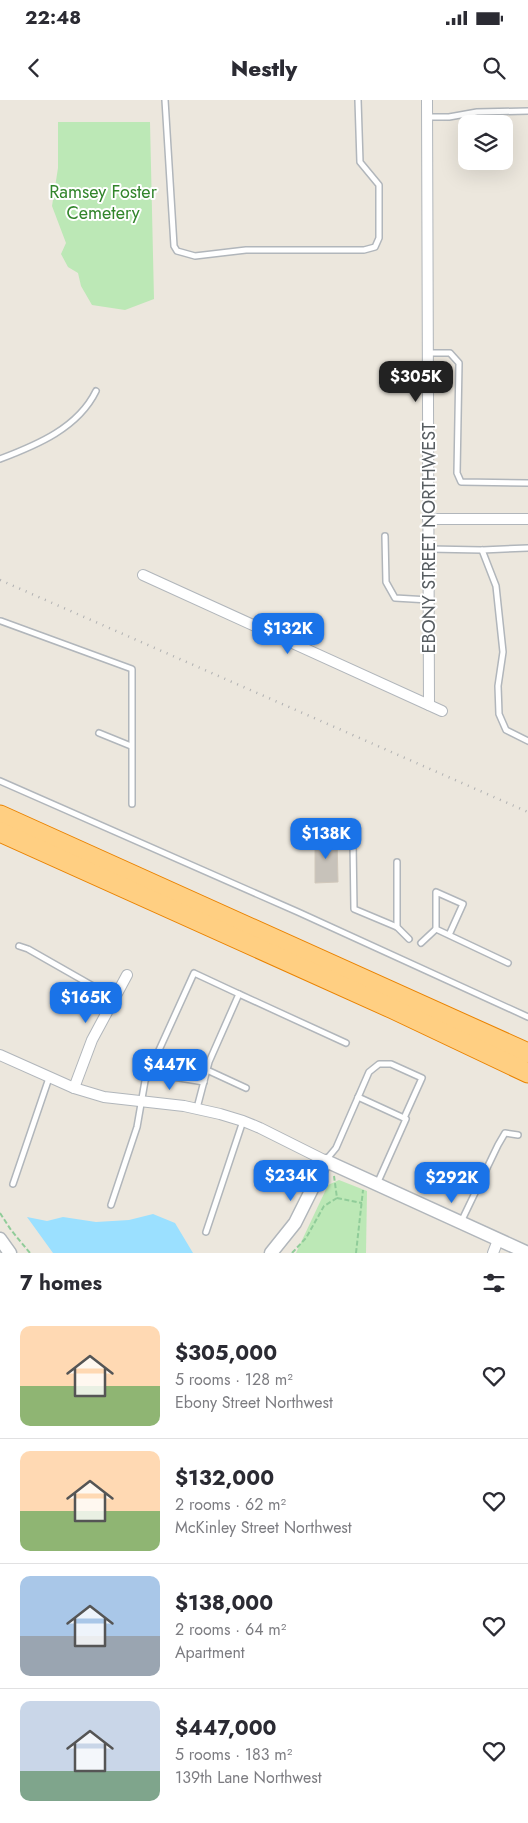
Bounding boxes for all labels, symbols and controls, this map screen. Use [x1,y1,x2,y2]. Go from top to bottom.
text: 22:48 [25,4,81,31]
text: Nestly [231,52,297,84]
icon: back [20,54,48,82]
icon: search [480,54,508,82]
map controls [458,115,513,170]
button: layers [458,115,513,170]
park label: Ramsey Foster Cemetery [49,179,158,226]
pin: $305K [381,360,451,403]
text: $305K [390,365,442,388]
street label: EBONY STREET NORTHWEST [416,422,442,653]
pin: $132K [253,612,323,655]
text: $132K [263,617,313,640]
pin: $138K [291,818,361,860]
text: $138K [301,822,351,845]
pin: $165K [51,982,121,1024]
text: $165K [61,986,111,1009]
pin: $447K [135,1048,205,1091]
text: $447K [143,1053,197,1076]
pin: $234K [256,1160,326,1202]
pin: $292K [417,1162,487,1204]
text: $234K [265,1164,317,1187]
text: $292K [426,1166,478,1189]
text: 7 homes [20,1268,102,1298]
icon: filters [480,1269,508,1297]
text: $305,000 [175,1338,277,1368]
icon: home [60,1346,120,1406]
icon: heart [480,1362,508,1390]
text: 5 rooms · 128 m² [175,1368,293,1391]
text: Ebony Street Northwest [175,1391,333,1414]
text: $132,000 [175,1463,274,1493]
icon: home [60,1471,120,1531]
icon: heart [480,1487,508,1515]
text: 2 rooms · 62 m² [175,1493,286,1516]
text: McKinley Street Northwest [175,1516,352,1539]
text: $138,000 [175,1588,273,1618]
icon: home [60,1596,120,1656]
icon: heart [480,1612,508,1640]
text: 2 rooms · 64 m² [175,1618,286,1641]
text: Apartment [175,1641,245,1664]
text: $447,000 [175,1713,276,1743]
icon: home [60,1721,120,1781]
icon: heart [480,1737,508,1765]
text: 5 rooms · 183 m² [175,1743,292,1766]
text: 139th Lane Northwest [175,1766,321,1789]

